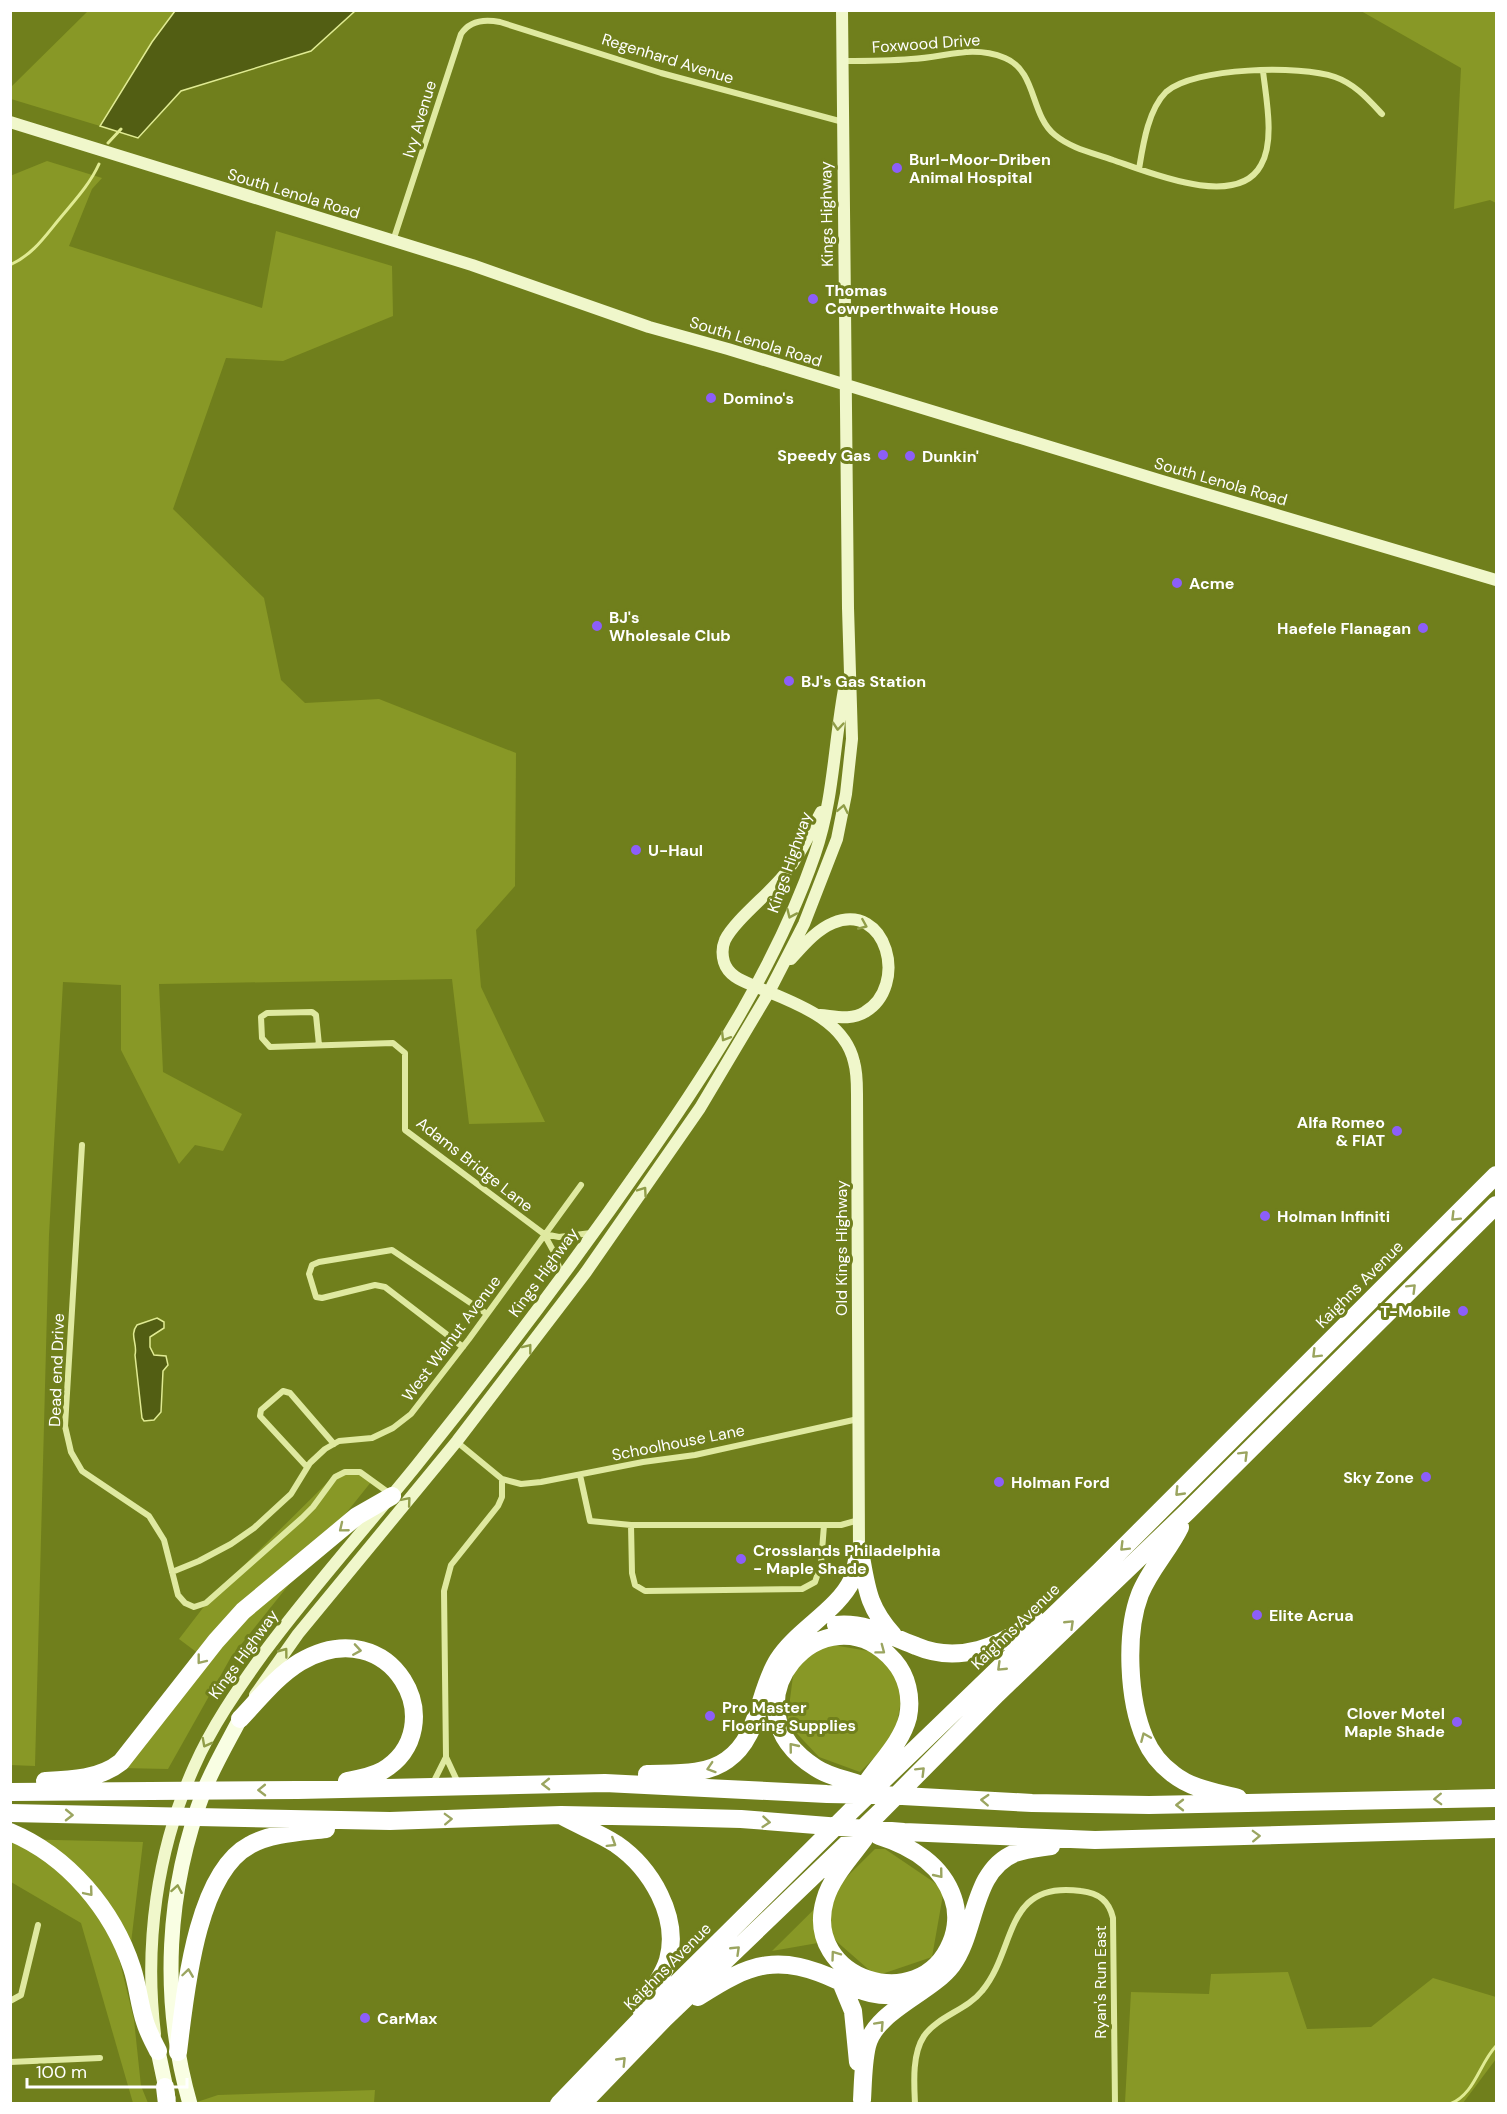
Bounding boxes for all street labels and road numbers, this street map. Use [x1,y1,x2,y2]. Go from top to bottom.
street label: Regenhard Avenue [599,28,736,89]
street label: Foxwood Drive [871,29,981,58]
street label: Ivy Avenue [398,78,441,160]
street label: Kings Highway [815,161,838,267]
street label: South Lenola Road [225,163,363,224]
street label: South Lenola Road [687,311,825,372]
street label: South Lenola Road [1152,452,1290,510]
street label: Kings Highway [762,809,817,916]
street label: Adams Bridge Lane [412,1112,537,1216]
street label: Old Kings Highway [831,1180,852,1316]
street label: Kings Highway [504,1223,583,1321]
street label: Kaighns Avenue [1311,1236,1408,1333]
street label: West Walnut Avenue [397,1271,506,1405]
street label: Dead end Drive [44,1313,69,1427]
street label: Schoolhouse Lane [610,1419,746,1466]
street label: Kaighns Avenue [967,1579,1064,1674]
street label: Kings Highway [204,1605,283,1703]
street label: Kaighns Avenue [619,1918,716,2015]
street label: Ryan's Run East [1090,1925,1111,2039]

